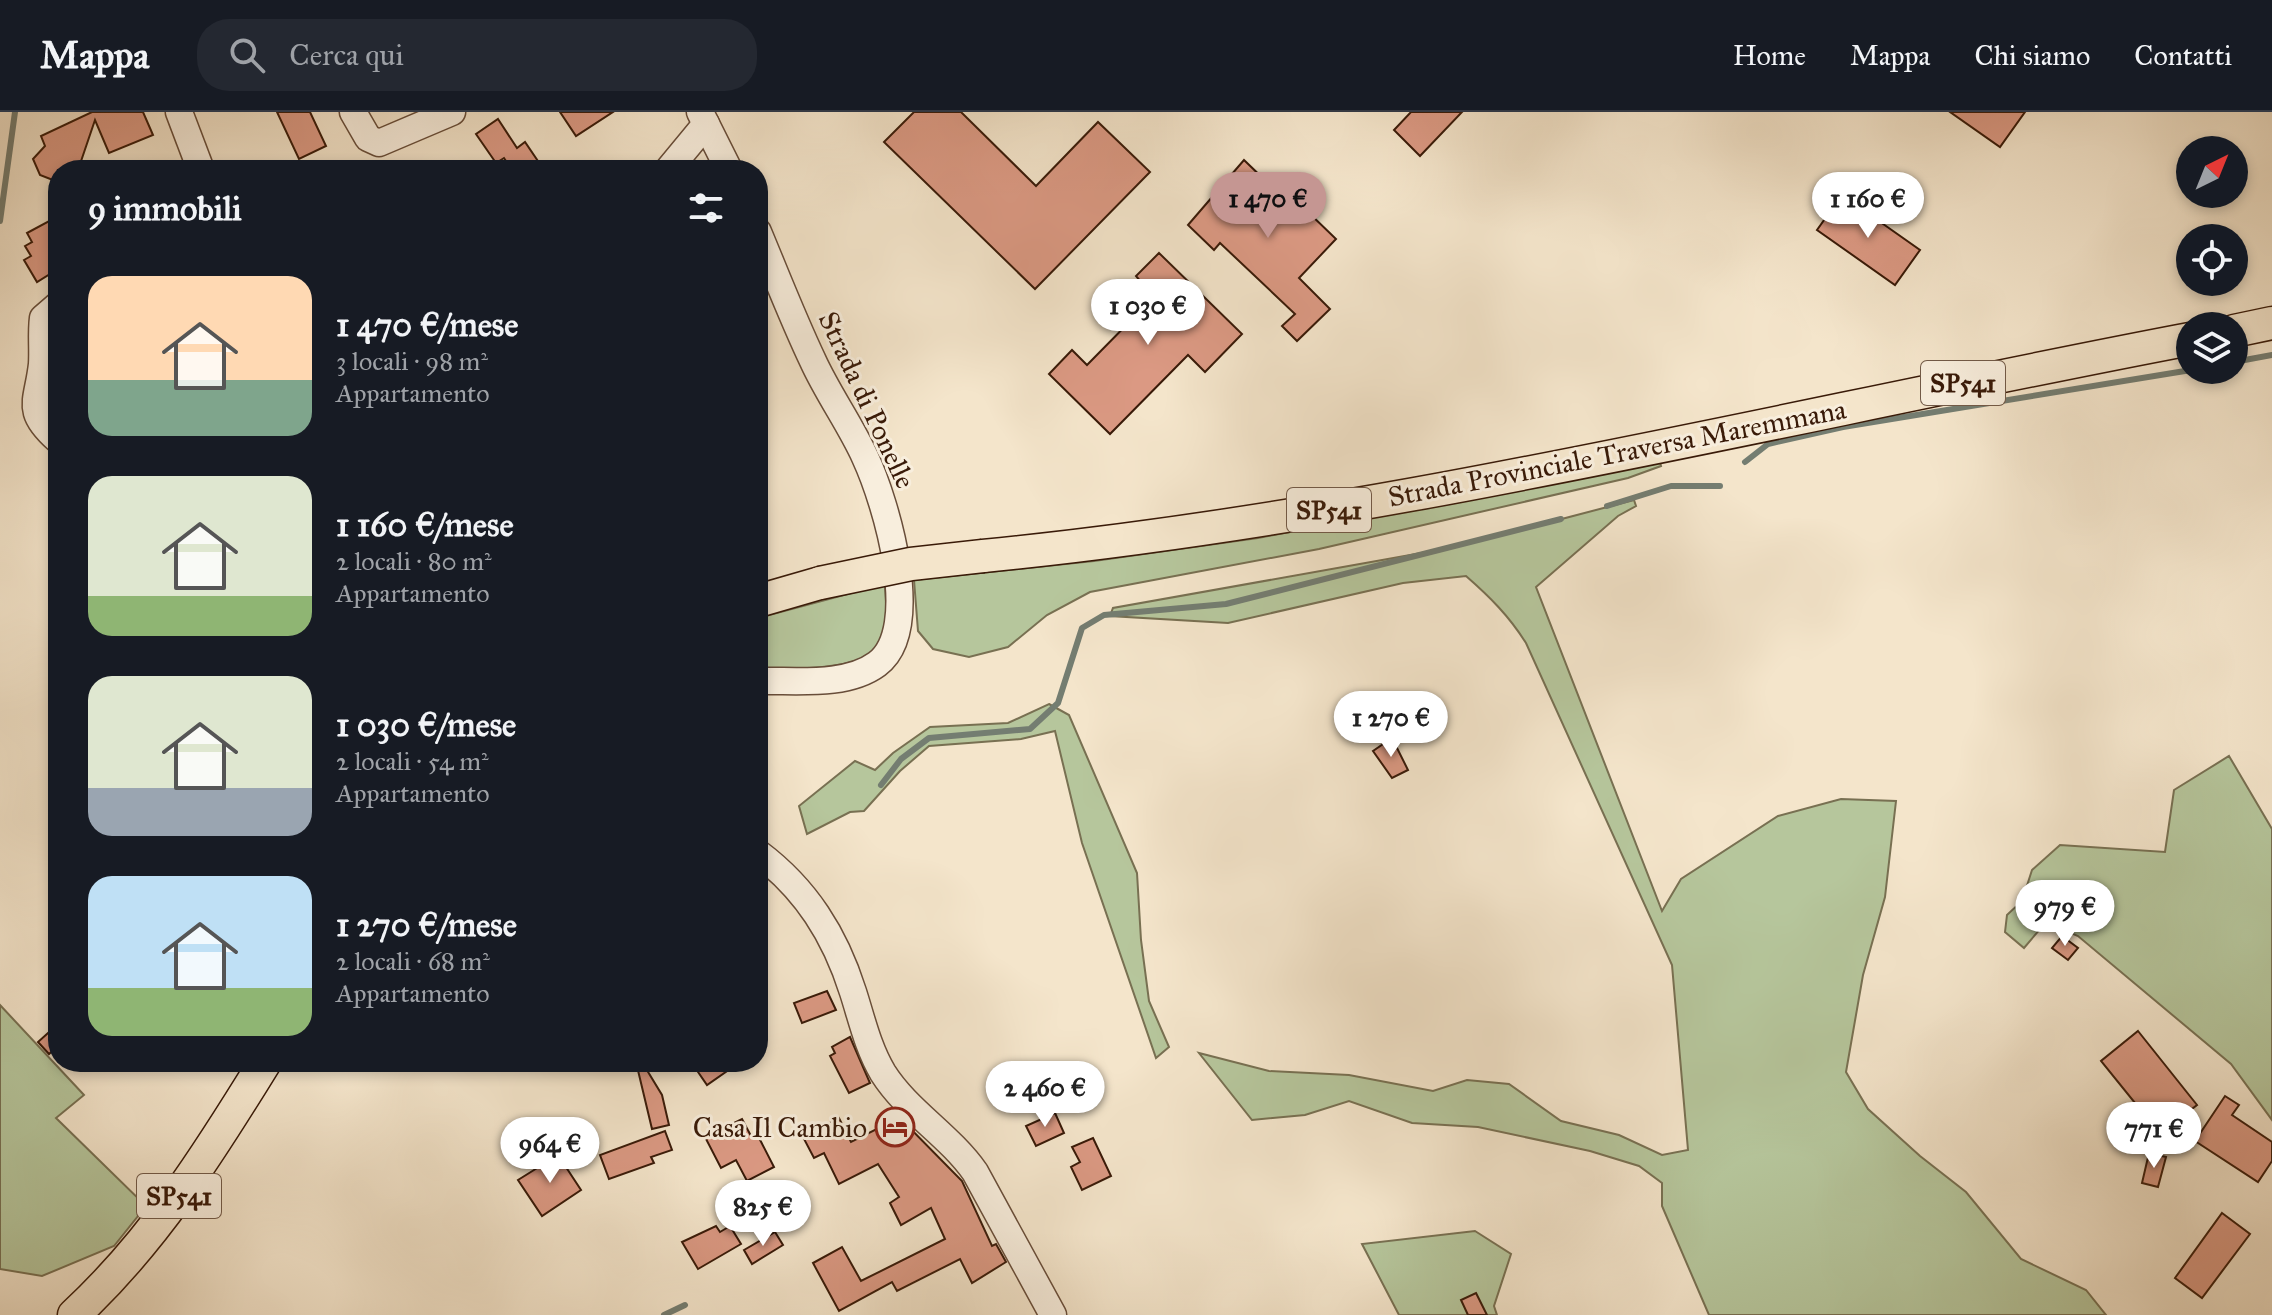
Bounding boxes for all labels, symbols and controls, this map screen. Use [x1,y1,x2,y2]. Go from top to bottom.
search box [197,19,757,91]
text: Mappa [40,32,149,78]
icon: search [225,33,269,77]
text: Cerca qui [289,37,404,73]
text: Home [1733,38,1806,73]
text: Mappa [1850,38,1930,73]
text: Chi siamo [1974,38,2090,73]
text: Contatti [2134,38,2232,73]
north arrow [2176,136,2248,208]
map controls [2176,136,2248,384]
pin: 1 470 € [1194,172,1342,240]
pin: 1 160 € [1794,172,1942,240]
text: 1 470 € [1228,182,1308,214]
text: 1 160 € [1830,182,1906,214]
icon: filters [684,186,728,230]
text: 9 immobili [88,188,242,229]
button: locate [2176,224,2248,296]
pin: 1 030 € [1074,279,1222,347]
text: 1 030 € [1109,289,1187,321]
text: 1 470 €/mese [336,304,518,345]
street label: Strada di Ponelle [811,306,923,494]
icon: home [152,308,248,404]
button: layers [2176,312,2248,384]
text: 3 locali · 98 m² [336,345,488,377]
road number: SP541 [1921,361,2005,405]
text: Appartamento [336,377,490,409]
street label: Strada Provinciale Traversa Maremmana [1385,391,1849,515]
road number: SP541 [1287,488,1371,532]
text: 1 160 €/mese [336,504,514,545]
icon: home [152,508,248,604]
text: 2 locali · 80 m² [336,545,492,577]
text: Appartamento [336,577,490,609]
pin: 1 270 € [1317,691,1465,759]
text: 1 270 € [1352,701,1430,733]
text: 1 030 €/mese [336,704,516,745]
icon: home [152,708,248,804]
text: 2 locali · 54 m² [336,745,489,777]
text: Appartamento [336,777,490,809]
pin: 979 € [2009,880,2121,948]
text: 979 € [2033,890,2097,922]
text: 1 270 €/mese [336,904,517,945]
icon: home [152,908,248,1004]
text: 2 locali · 68 m² [336,945,490,977]
text: Appartamento [336,977,490,1009]
pin: 2 460 € [971,1061,1119,1129]
text: 2 460 € [1004,1071,1086,1103]
pin: 771 € [2098,1102,2210,1170]
hotel icon: Casa Il Cambio [874,1106,916,1148]
place label: Casa Il Cambio [693,1110,867,1145]
text: 771 € [2124,1112,2184,1144]
pin: 964 € [494,1117,606,1185]
text: 964 € [518,1127,582,1159]
road number: SP541 [137,1174,221,1218]
pin: 825 € [707,1180,819,1248]
text: 825 € [733,1190,793,1222]

